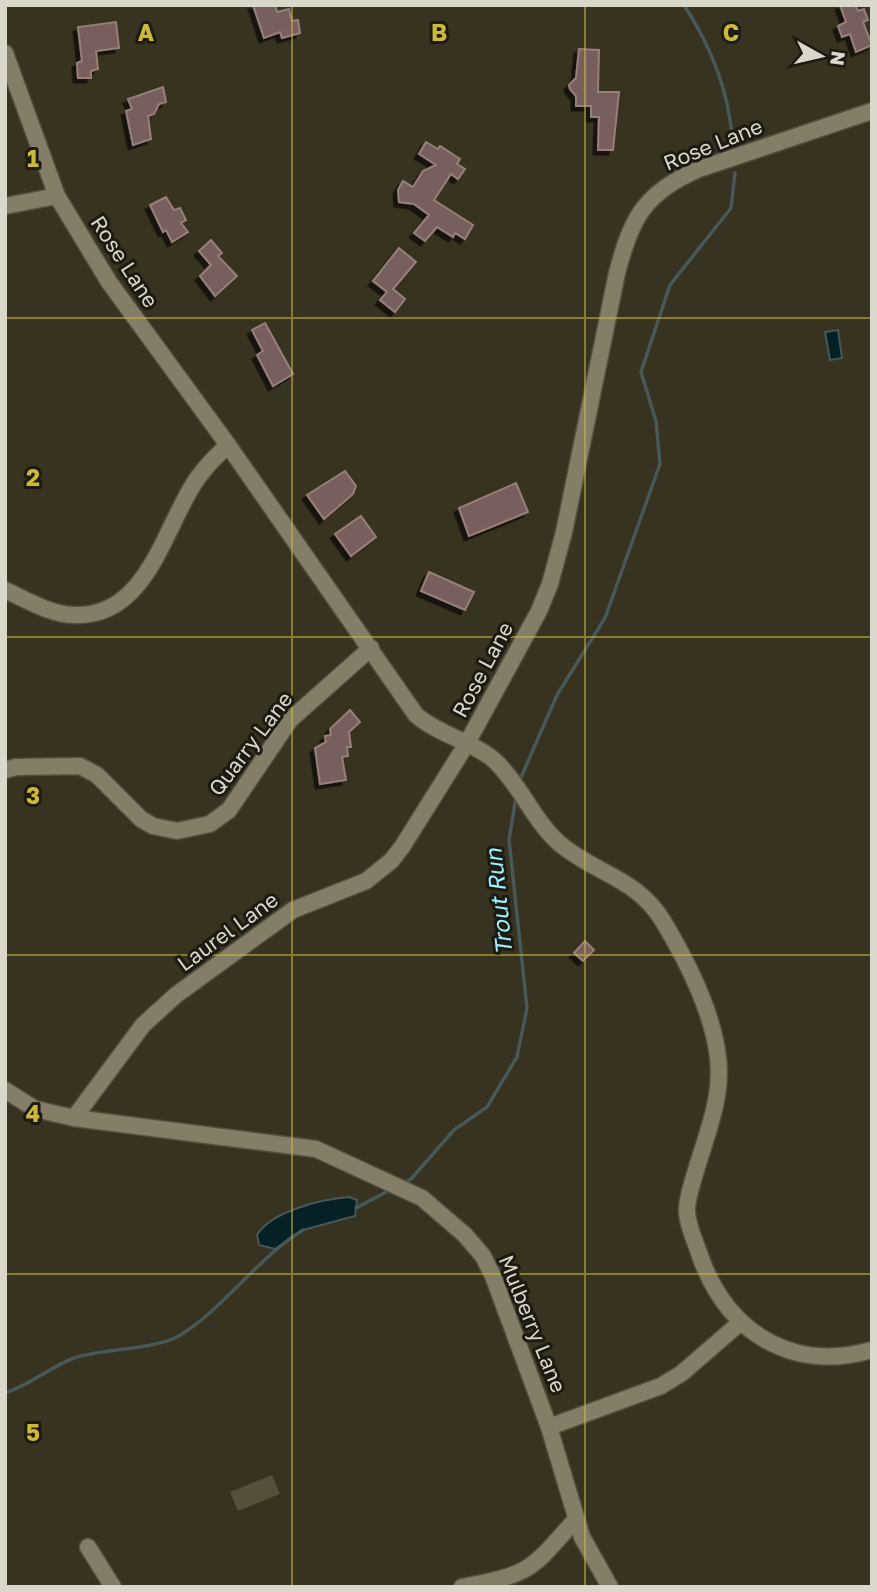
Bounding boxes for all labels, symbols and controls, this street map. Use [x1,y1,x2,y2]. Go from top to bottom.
text: A [138,18,155,46]
text: B [431,18,447,46]
text: C [723,18,739,46]
north arrow [786,21,856,91]
text: N [826,50,851,67]
street label: Rose Lane [659,112,766,176]
text: 1 [27,144,39,172]
street label: Rose Lane [86,211,164,312]
text: 2 [26,463,40,491]
street label: Rose Lane [446,617,518,722]
street label: Quarry Lane [203,686,298,800]
text: 3 [26,781,40,809]
water label: Trout Run [478,847,518,957]
street label: Laurel Lane [172,886,283,976]
text: 4 [26,1099,40,1127]
street label: Mulberry Lane [494,1251,572,1396]
text: 5 [26,1418,40,1446]

